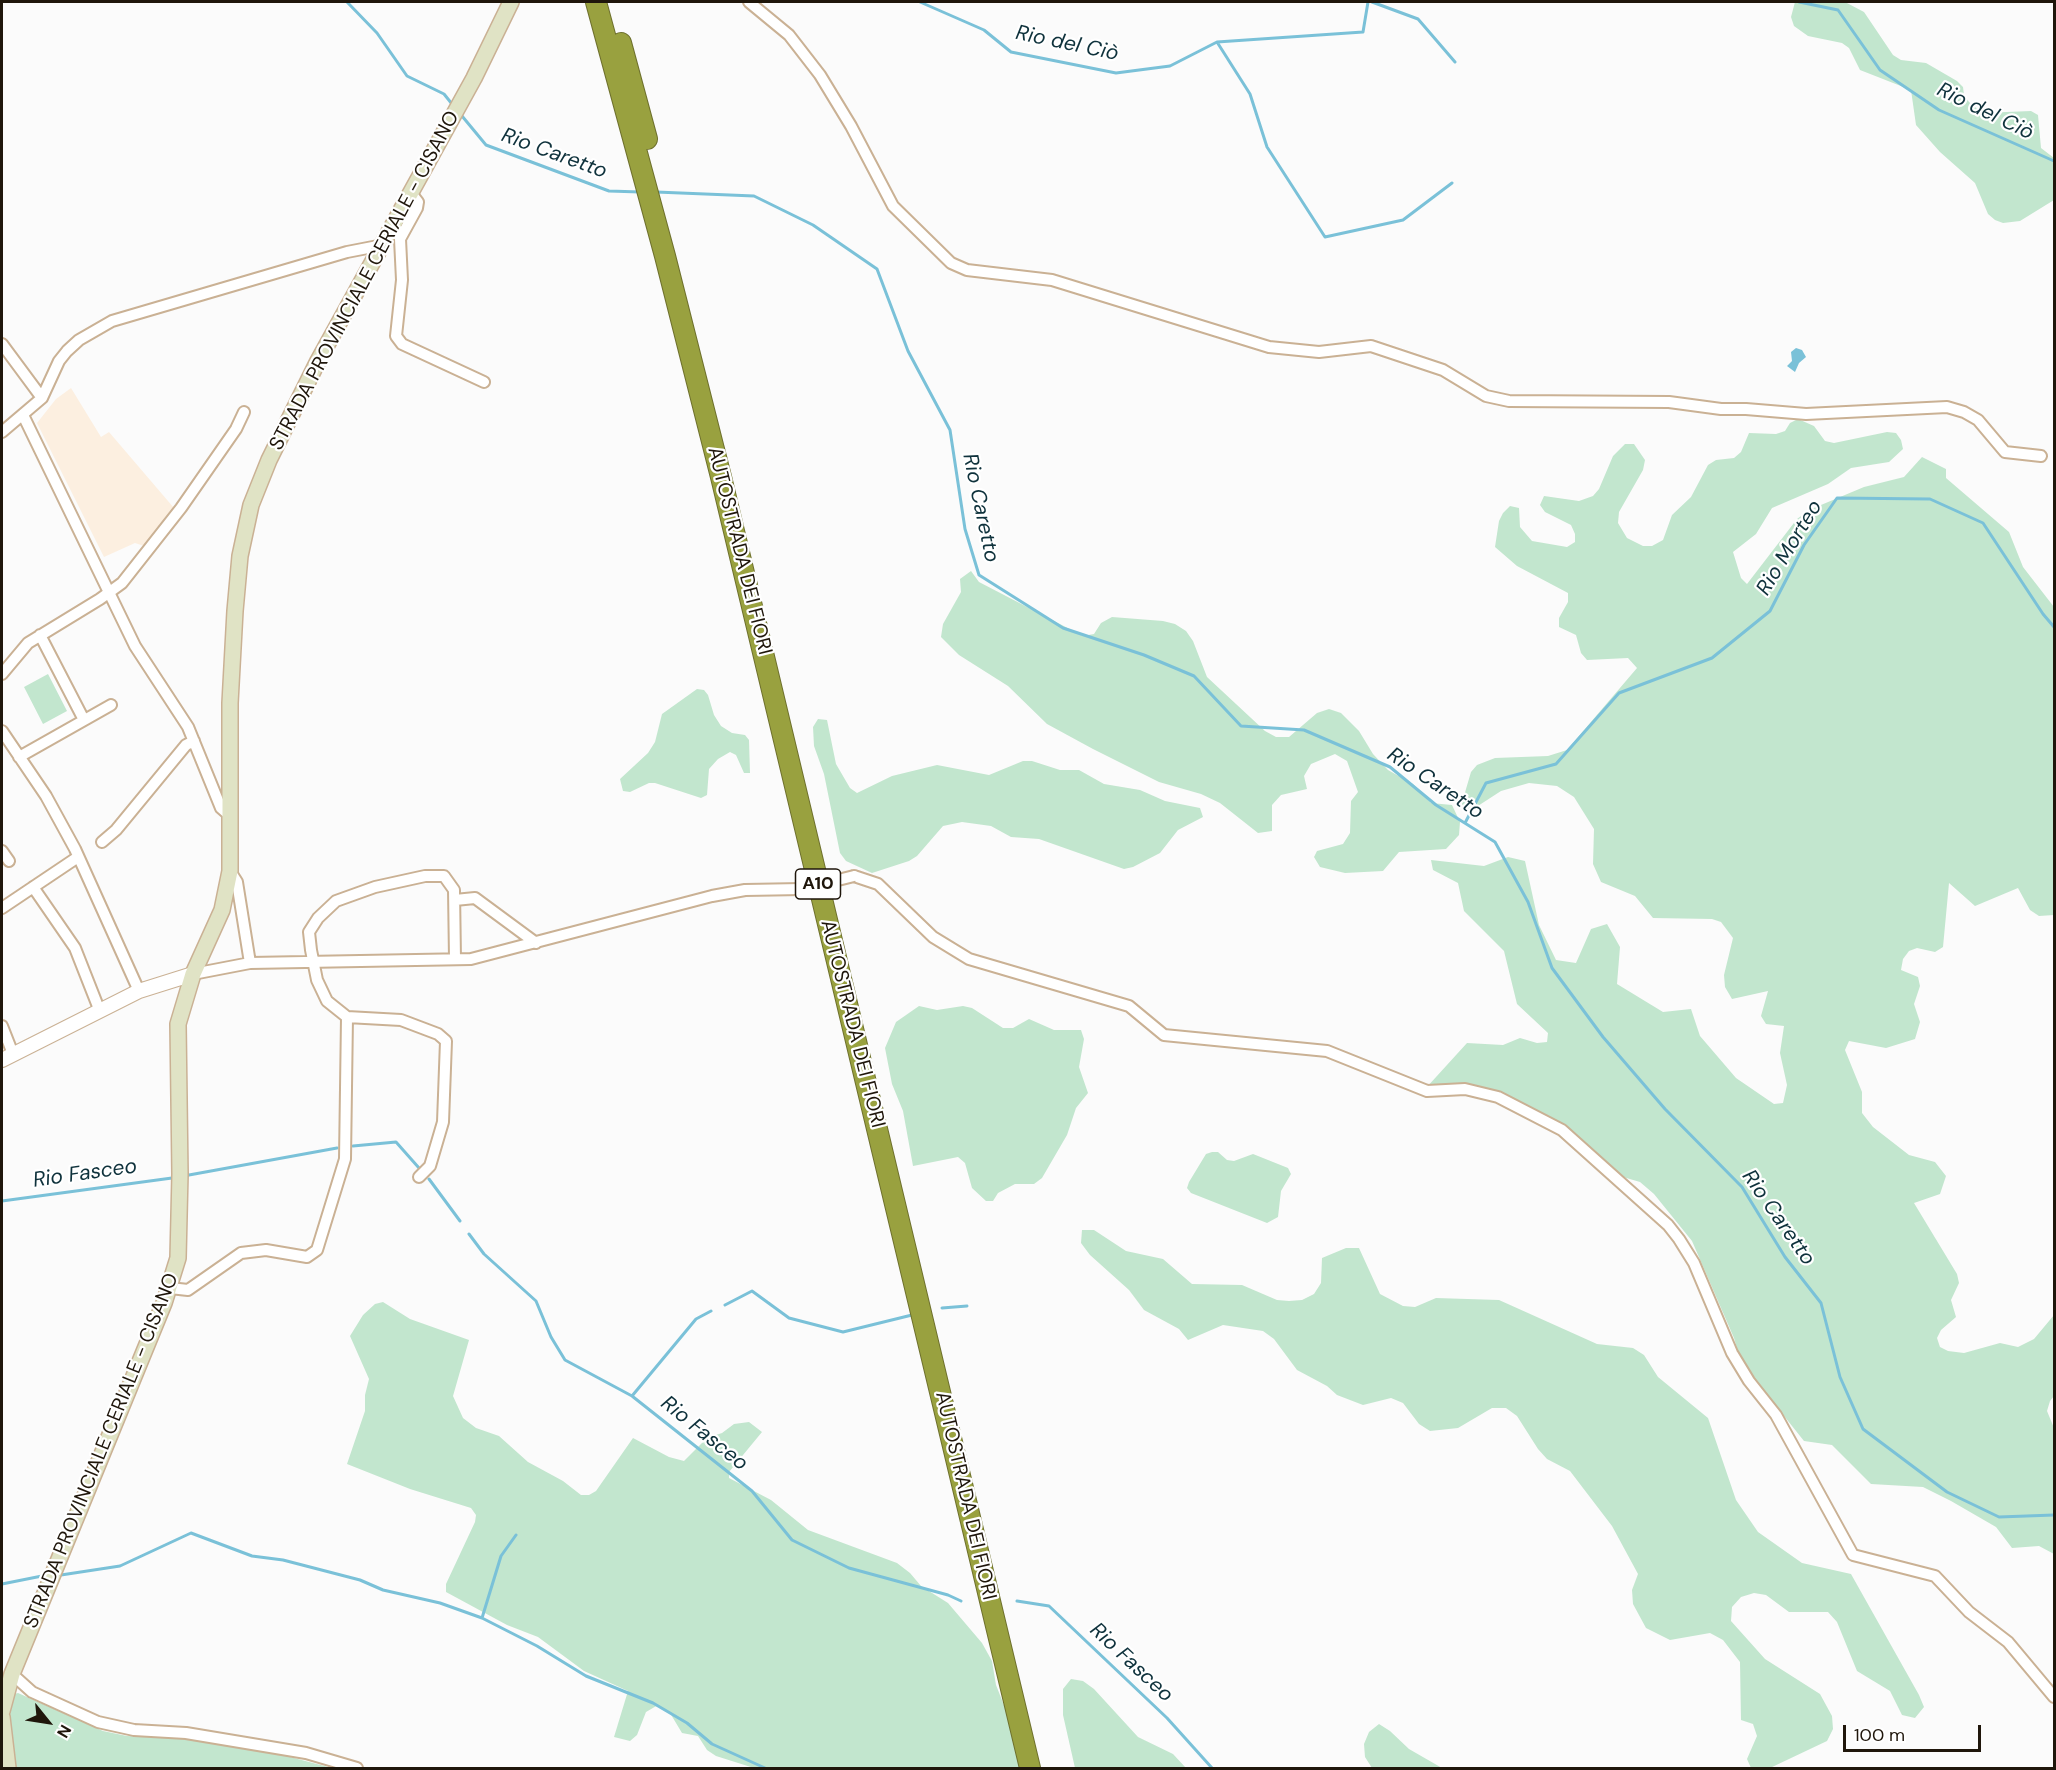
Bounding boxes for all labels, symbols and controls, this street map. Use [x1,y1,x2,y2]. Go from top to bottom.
water label: Rio del Ciò [1013,21,1121,67]
water label: Rio del Ciò [1933,78,2037,146]
street label: STRADA PROVINCIALE CERIALE - CISANO [265,107,465,455]
water label: Rio Caretto [498,123,610,185]
street label: AUTOSTRADA DEI FIORI [702,445,776,657]
water label: Rio Caretto [956,451,1004,565]
water label: Rio Morteo [1752,496,1828,600]
water label: Rio Caretto [1382,743,1488,825]
road number: A10 [796,869,840,899]
street label: AUTOSTRADA DEI FIORI [815,918,889,1130]
water label: Rio Fasceo [31,1154,139,1194]
water label: Rio Caretto [1736,1165,1820,1271]
street label: STRADA PROVINCIALE CERIALE - CISANO [20,1270,184,1632]
street label: AUTOSTRADA DEI FIORI [929,1389,1001,1603]
water label: Rio Fasceo [655,1391,753,1477]
water label: Rio Fasceo [1084,1618,1178,1708]
north arrow [18,1692,78,1752]
scale bar [1846,1713,1984,1751]
text: N [52,1721,76,1742]
text: 100 m [1854,1723,1905,1747]

